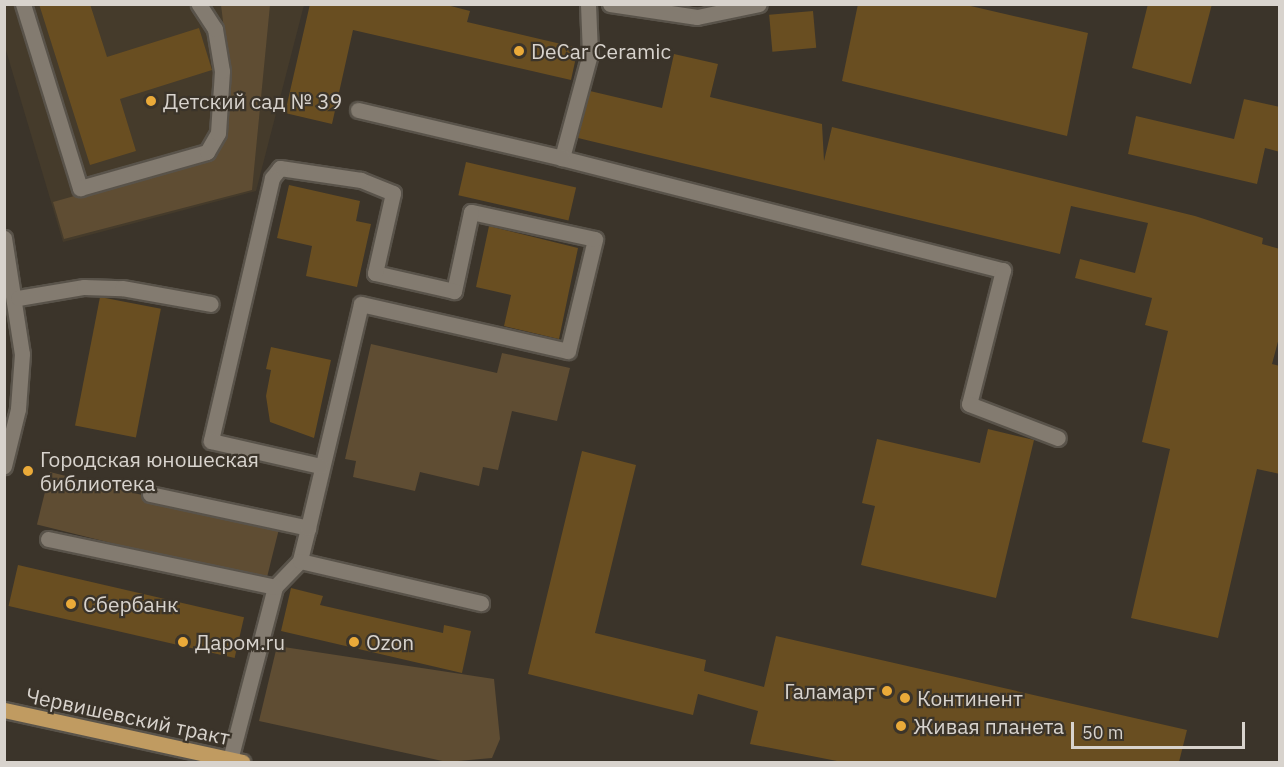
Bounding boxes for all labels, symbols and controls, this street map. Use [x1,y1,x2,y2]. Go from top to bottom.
place label: DeCar Ceramic [531,38,671,64]
marker: DeCar Ceramic [512,44,526,58]
place label: Детский сад № 39 [163,88,342,114]
marker: Детский сад № 39 [144,94,158,108]
place label: Городская юношеская библиотека [40,446,259,496]
marker: Городская юношеская библиотека [21,464,35,478]
place label: Сбербанк [83,591,179,617]
marker: Сбербанк [64,597,78,611]
place label: Даром.ru [195,629,285,655]
place label: Ozon [366,629,414,655]
marker: Даром.ru [176,635,190,649]
marker: Ozon [347,635,361,649]
place label: Галамарт [784,678,875,704]
street label: Червишевский тракт [24,682,232,750]
marker: Галамарт [880,684,894,698]
place label: Континент [917,685,1023,711]
marker: Континент [898,691,912,705]
scale bar [1074,710,1248,748]
place label: Живая планета [913,713,1064,739]
marker: Живая планета [894,719,908,733]
text: 50 m [1082,721,1124,744]

